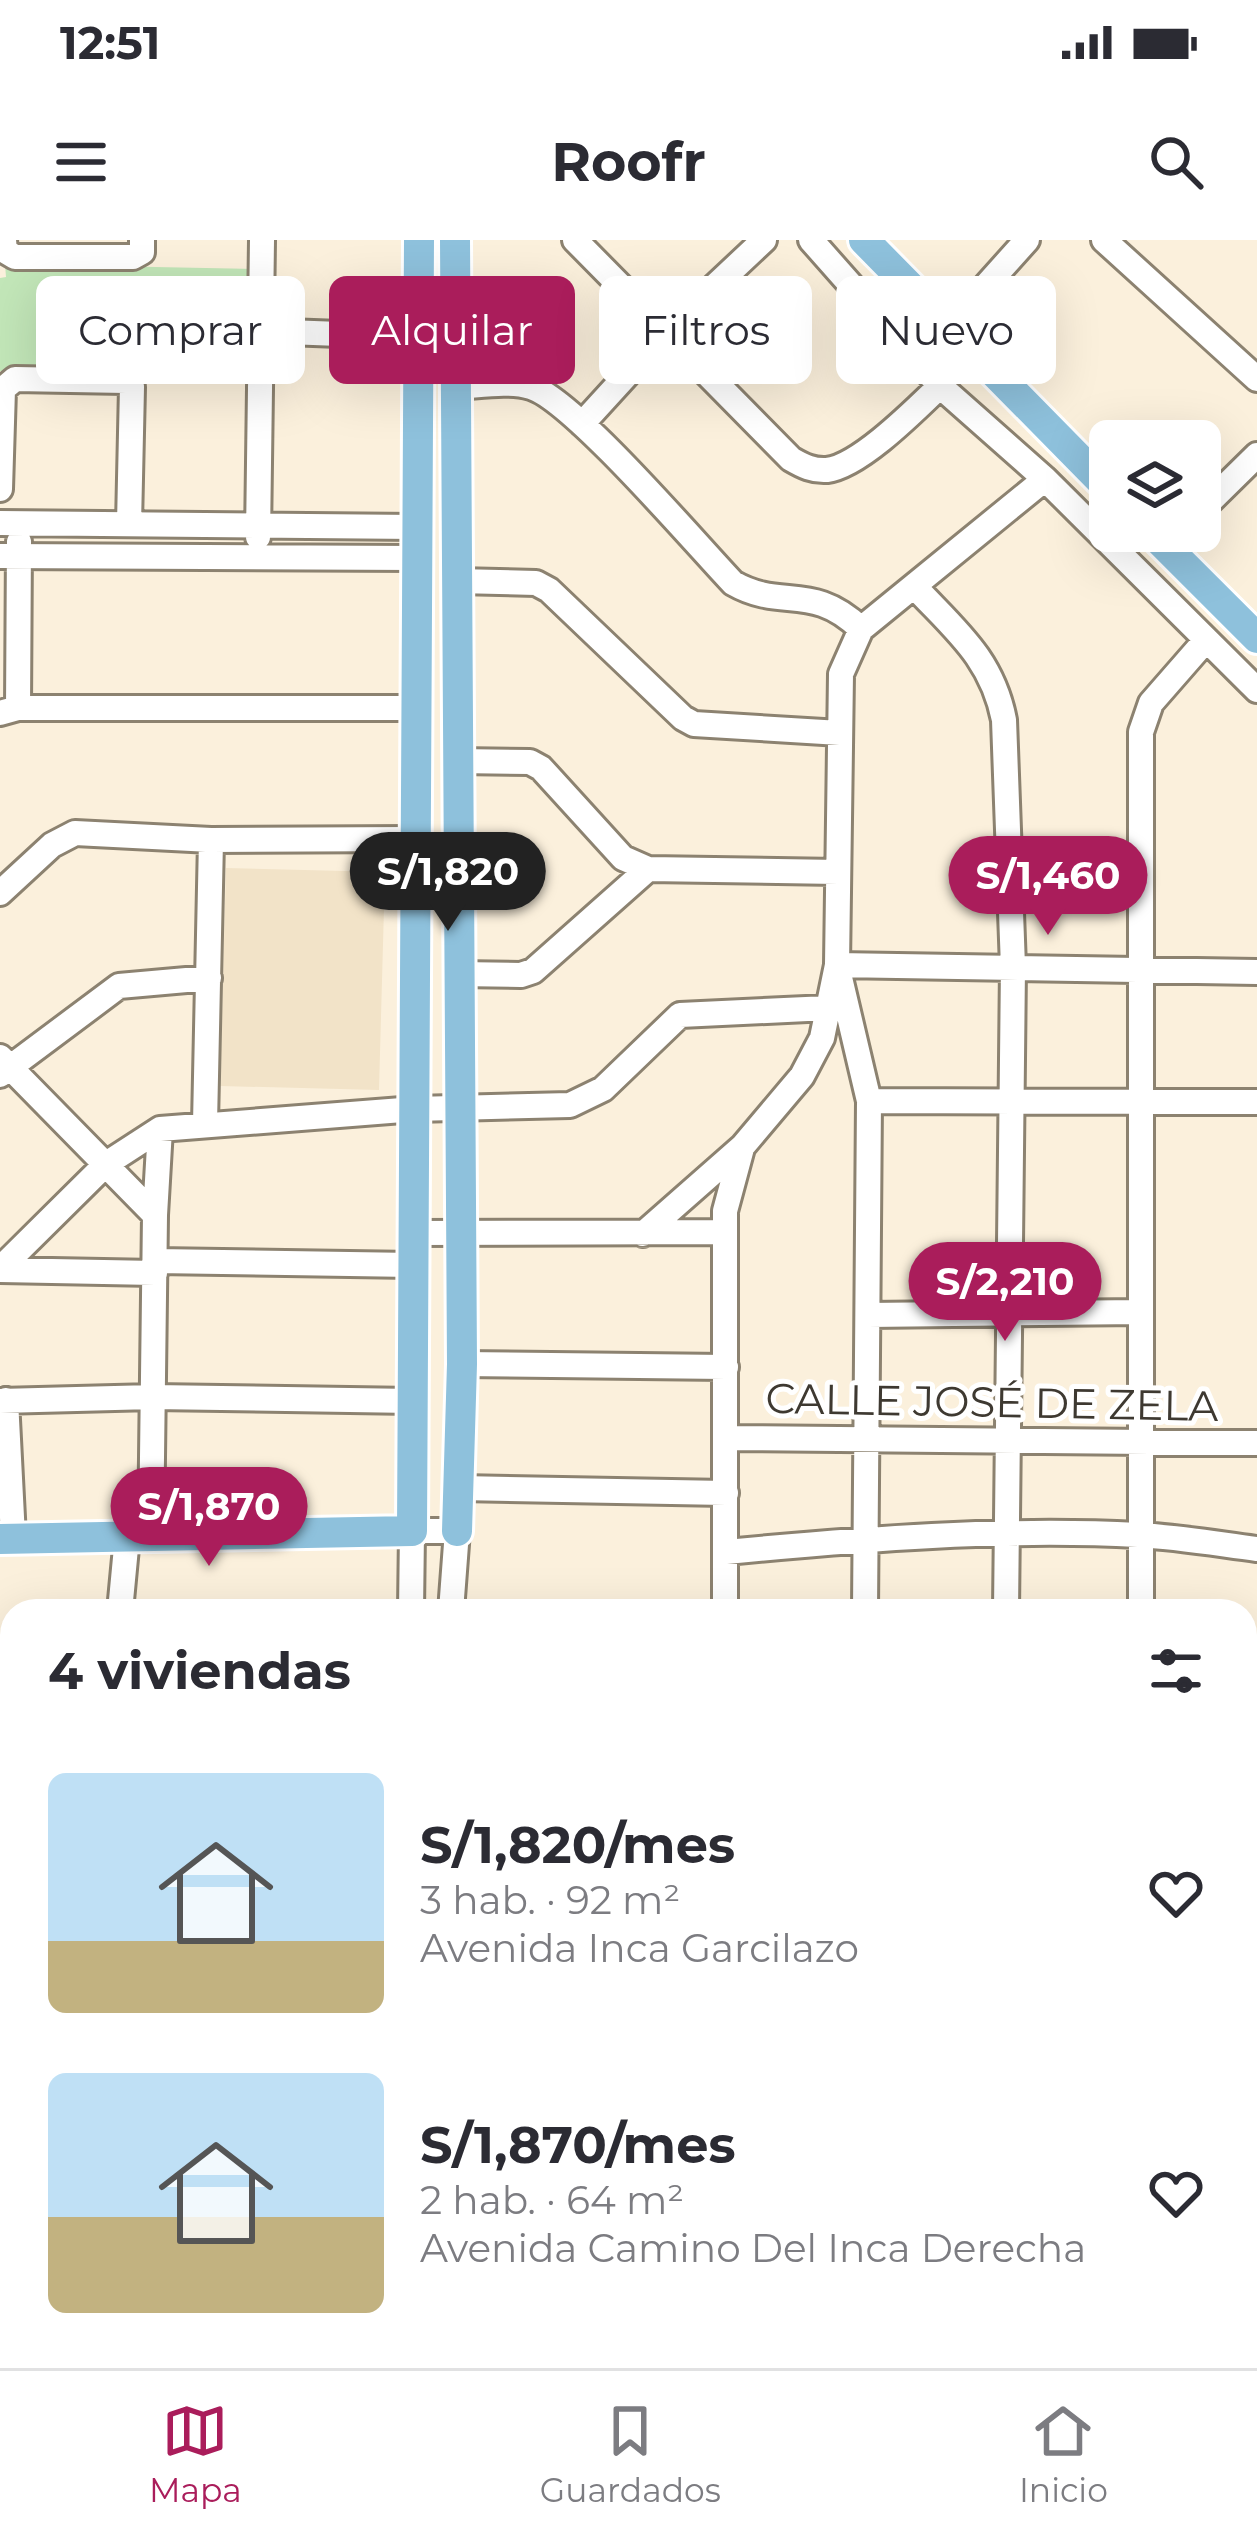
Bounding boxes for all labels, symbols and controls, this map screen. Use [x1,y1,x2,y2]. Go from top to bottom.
text: 12:51 [60,15,160,70]
icon: menu [48,129,114,195]
text: Roofr [551,129,706,195]
icon: search [1143,129,1209,195]
chip: Comprar [36,276,305,384]
chip: Alquilar [329,276,575,384]
chip: Filtros [599,276,812,384]
chip: Nuevo [836,276,1056,384]
map controls [1089,420,1221,552]
button: layers [1089,420,1221,552]
pin: S/1,820 [337,832,559,934]
pin: S/1,460 [937,836,1159,938]
text: S/1,820 [377,847,519,895]
text: S/1,460 [975,851,1121,899]
pin: S/2,210 [894,1242,1116,1344]
text: S/2,210 [936,1257,1074,1305]
street label: CALLE JOSÉ DE ZELA [765,1372,1220,1432]
pin: S/1,870 [98,1467,320,1569]
text: S/1,870 [138,1482,280,1530]
icon: filters [1143,1638,1209,1704]
text: 4 viviendas [48,1640,351,1702]
text: S/1,820/mes [420,1814,735,1876]
icon: home [144,1821,288,1965]
icon: heart [1143,1860,1209,1926]
text: 3 hab. · 92 m² [420,1876,680,1924]
text: Avenida Inca Garcilazo [420,1924,859,1972]
text: S/1,870/mes [420,2114,736,2176]
icon: home [144,2121,288,2265]
icon: heart [1143,2160,1209,2226]
text: 2 hab. · 64 m² [420,2176,684,2224]
text: Avenida Camino Del Inca Derecha [420,2224,1086,2272]
tab: Mapa [149,2398,242,2510]
tab: Guardados [540,2398,721,2510]
tab: Inicio [1019,2398,1108,2510]

